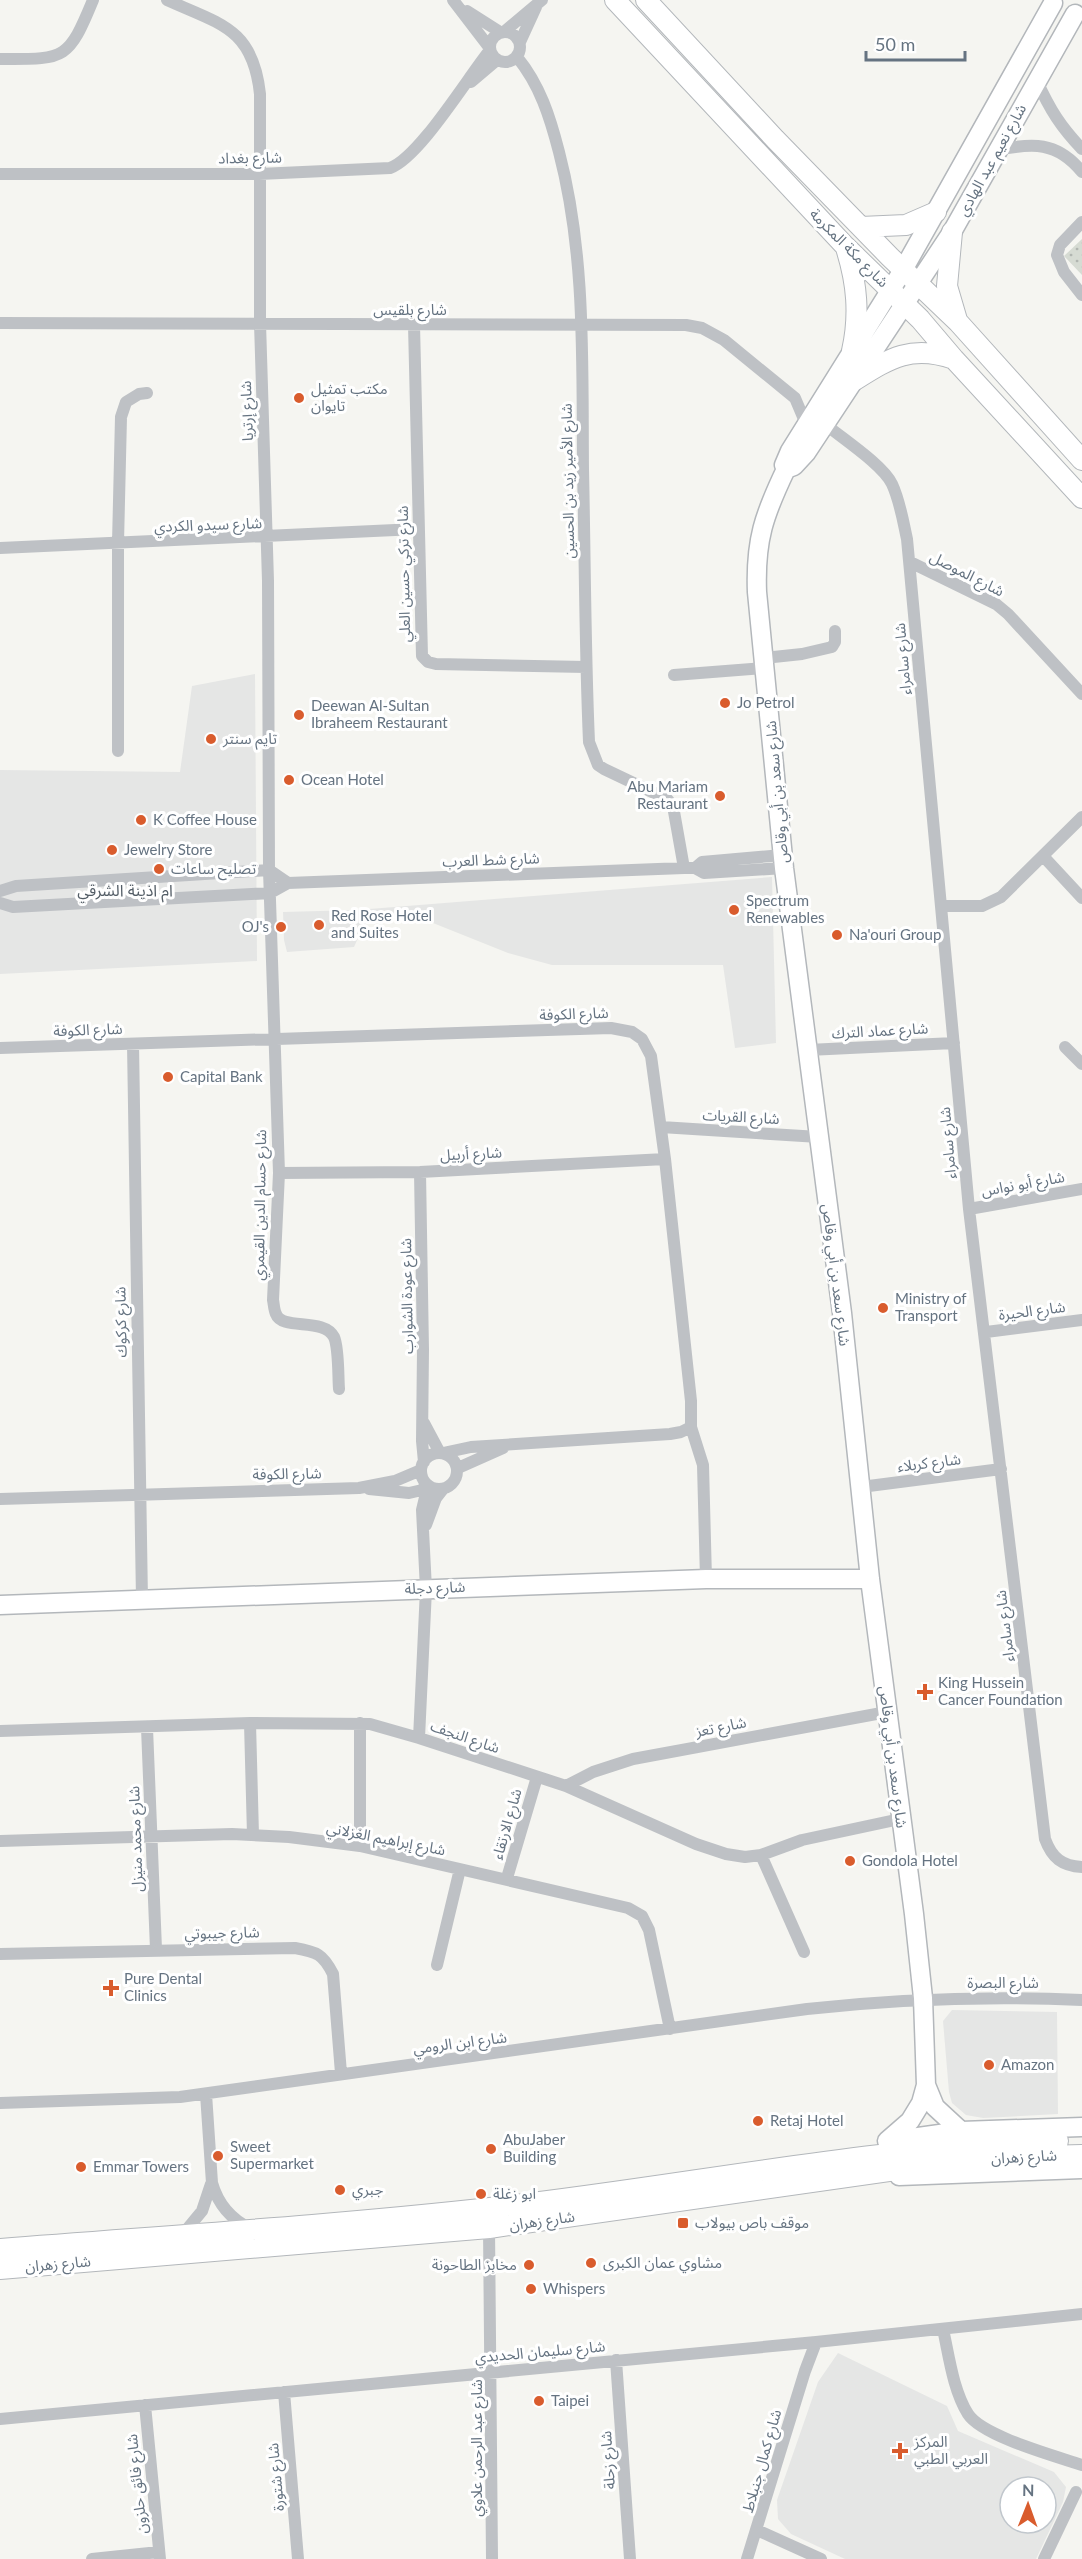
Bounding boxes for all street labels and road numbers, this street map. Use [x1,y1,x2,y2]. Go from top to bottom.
street label: شارع نعيم عبد الهادي [953,100,1033,221]
street label: شارع بغداد [218,147,282,171]
street label: شارع مكة المكرمة [804,204,893,293]
street label: شارع بلقيس [373,300,447,322]
street label: شارع إرتريا [236,380,260,442]
street label: شارع الأمير زيد بن الحسين [557,403,581,559]
street label: شارع تركي حسين العلي [393,505,417,643]
street label: شارع سيدو الكردي [154,513,263,539]
street label: شارع الموصل [926,547,1008,603]
street label: شارع سامراء [890,622,918,696]
street label: شارع سعد بن أبي وقاص [761,719,795,864]
street label: شارع شط العرب [442,848,540,874]
street label: شارع الكوفة [539,1003,609,1027]
street label: شارع عماد الترك [831,1018,929,1046]
street label: شارع الكوفة [53,1019,123,1043]
street label: شارع القريات [702,1105,780,1131]
street label: شارع سامراء [935,1106,963,1180]
street label: شارع حسام الدين القيمري [249,1129,273,1281]
street label: شارع أربيل [439,1142,503,1168]
street label: شارع أبو نواس [980,1167,1067,1203]
street label: شارع سعد بن أبي وقاص [815,1203,855,1348]
street label: شارع عودة الشوارب [396,1238,420,1354]
street label: شارع كركوك [110,1286,134,1358]
street label: شارع الحيرة [997,1297,1067,1327]
street label: شارع كربلاء [896,1449,962,1479]
street label: شارع الكوفة [252,1463,322,1487]
street label: شارع دجلة [404,1577,466,1601]
street label: شارع سامراء [991,1588,1021,1663]
street label: شارع سعد بن أبي وقاص [872,1685,912,1830]
street label: شارع تعز [693,1712,749,1744]
street label: شارع النجف [427,1716,502,1760]
street label: شارع محمد منيزل [124,1785,150,1892]
street label: شارع الارتقاء [487,1786,529,1862]
street label: شارع إبراهيم الغزلاني [324,1818,447,1862]
street label: شارع جيبوتي [184,1922,260,1946]
street label: شارع البصرة [967,1973,1039,1995]
street label: شارع ابن الرومي [412,2027,509,2061]
street label: شارع زهران [991,2145,1058,2171]
street label: شارع زهران [508,2206,577,2237]
street label: شارع زهران [24,2251,92,2279]
street label: شارع سليمان الحديدي [474,2336,607,2370]
street label: شارع عبد الرحمن علاوي [467,2379,489,2517]
street label: شارع كمال جنبلاط [738,2407,788,2515]
street label: شارع زحلة [596,2430,622,2490]
street label: شارع فائق حلزون [122,2433,154,2535]
street label: شارع شتورة [263,2442,291,2512]

